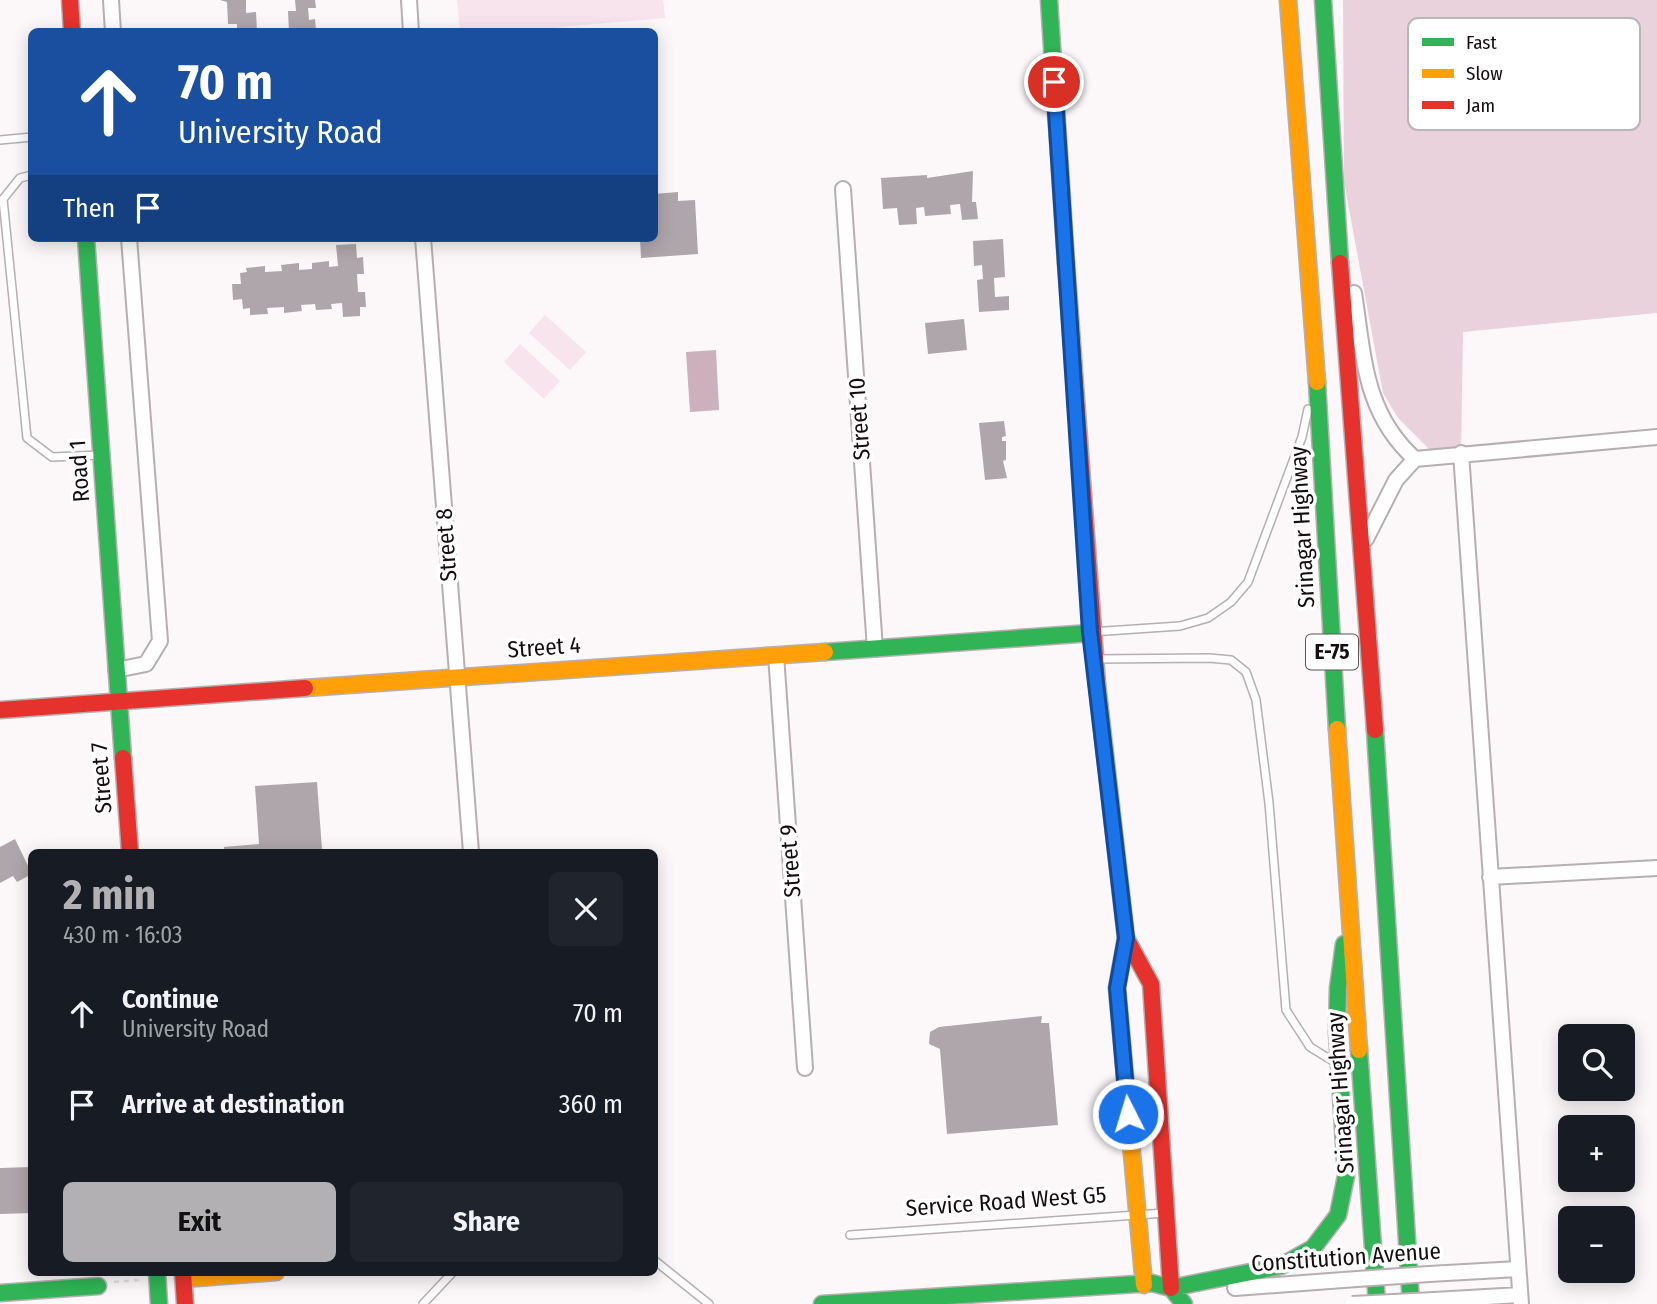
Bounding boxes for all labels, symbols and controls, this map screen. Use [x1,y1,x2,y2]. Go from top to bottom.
legend [1408,18,1640,130]
text: Fast [1466,31,1497,54]
pin [1024,52,1084,112]
text: 70 m [178,53,273,112]
icon: ahead [63,56,154,147]
text: Slow [1466,62,1503,85]
icon: arrive [1035,63,1073,101]
text: Jam [1466,94,1495,117]
text: University Road [178,113,383,151]
icon: arrive [129,189,167,227]
text: Then [63,193,115,224]
street label: Street 10 [842,377,876,461]
street label: Road 1 [63,439,95,503]
street label: Srinagar Highway [1284,445,1320,609]
street label: Street 8 [429,507,463,583]
street label: Street 4 [507,630,581,664]
road number: E-75 [1306,634,1358,670]
street label: Street 7 [85,741,117,815]
street label: Street 9 [773,824,807,898]
text: 2 min [63,870,156,920]
button: close [549,872,623,946]
text: 430 m · 16:03 [63,921,182,949]
text: Continue [122,984,219,1015]
icon: ahead [63,995,101,1033]
text: 70 m [573,998,623,1029]
street label: Srinagar Highway [1320,1010,1360,1175]
text: University Road [122,1015,269,1043]
map controls [1558,1024,1635,1283]
button: search [1558,1024,1635,1101]
position arrow [1091,1077,1165,1151]
icon: arrive [63,1086,101,1124]
text: Arrive at destination [122,1089,345,1120]
text: 360 m [559,1089,623,1120]
button: + [1558,1115,1635,1192]
street label: Service Road West G5 [905,1180,1107,1222]
button: Exit [63,1182,336,1262]
button: Share [350,1182,623,1262]
button: − [1558,1206,1635,1283]
street label: Constitution Avenue [1250,1236,1442,1278]

